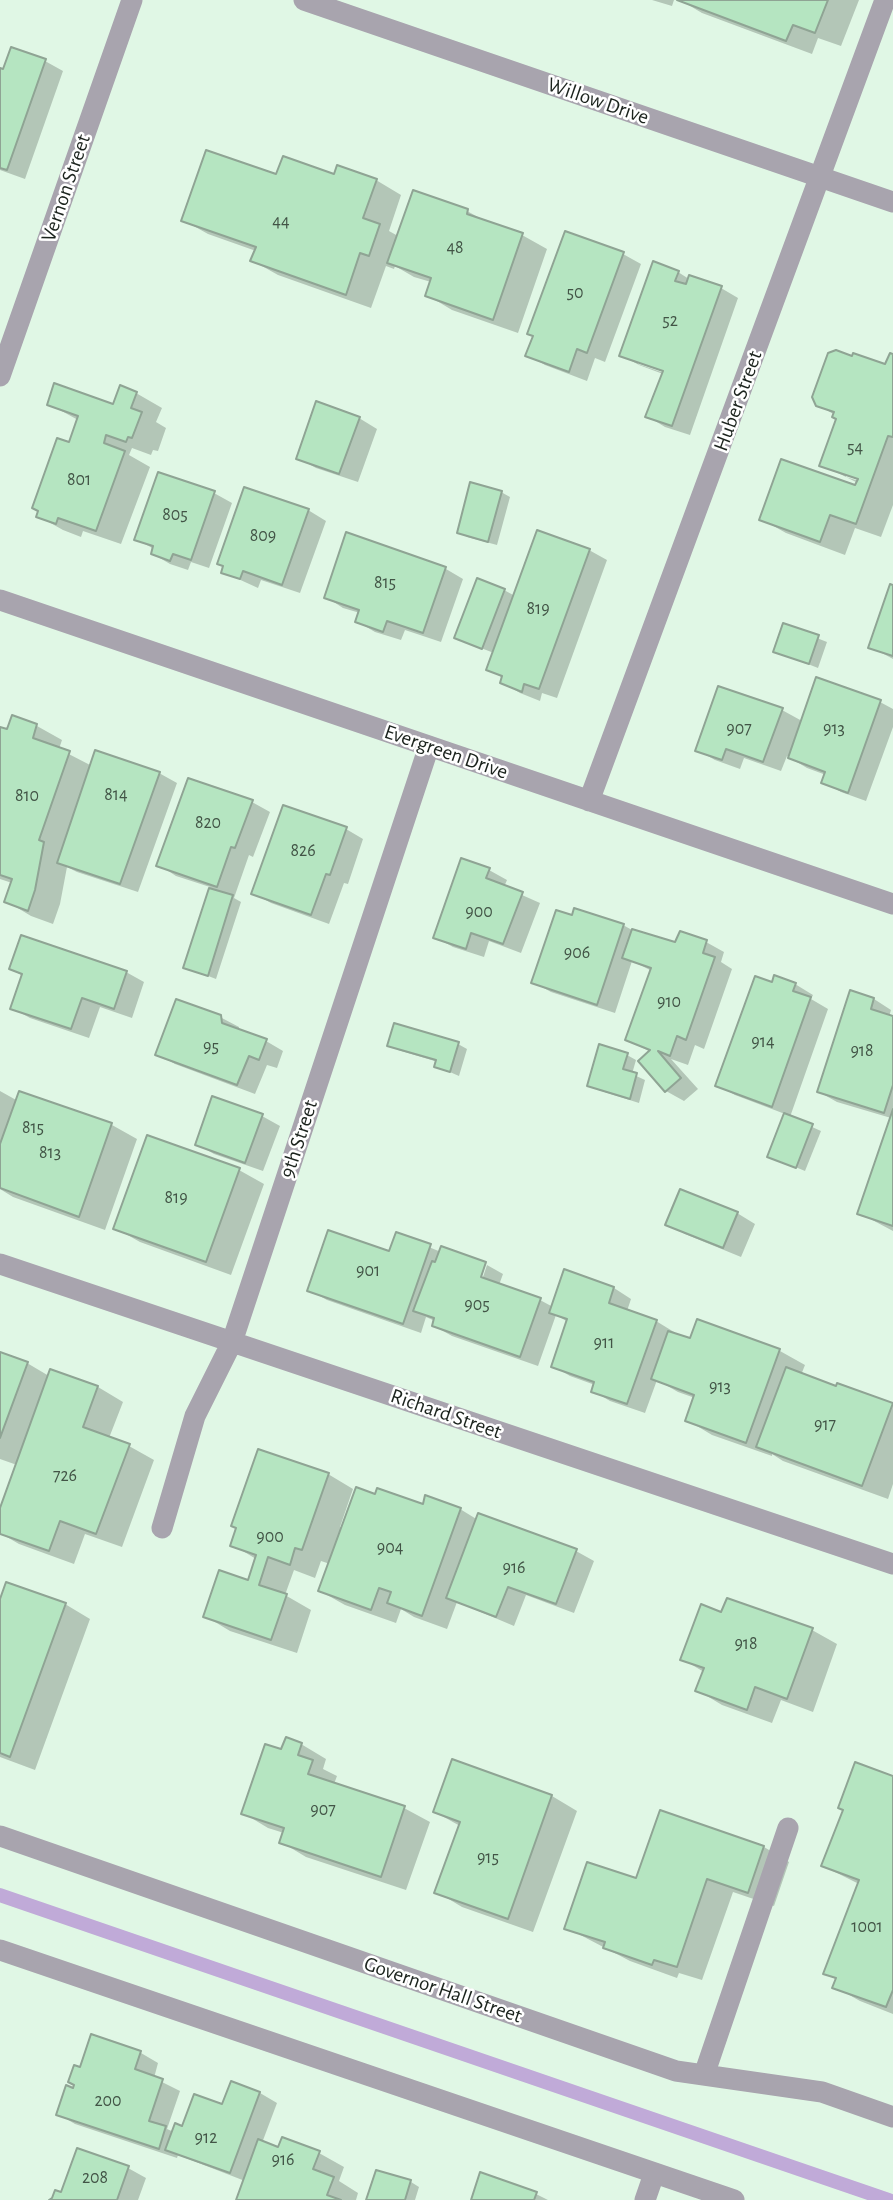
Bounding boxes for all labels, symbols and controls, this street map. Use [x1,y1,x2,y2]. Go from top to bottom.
street label: Willow Drive [544,72,652,130]
street label: Vernon Street [36,131,96,245]
house number: 44 [272,211,290,233]
house number: 48 [446,237,464,259]
house number: 50 [566,282,584,304]
house number: 52 [662,310,678,332]
street label: Huber Street [708,347,768,455]
house number: 54 [847,437,863,459]
house number: 801 [67,469,91,491]
house number: 805 [162,504,188,526]
house number: 809 [250,525,276,547]
house number: 815 [374,572,396,594]
house number: 819 [526,598,550,620]
house number: 907 [726,718,752,740]
house number: 913 [823,718,845,740]
street label: Evergreen Drive [381,719,511,785]
house number: 814 [104,784,128,806]
house number: 810 [15,785,39,807]
house number: 820 [195,812,221,834]
house number: 826 [290,840,316,862]
house number: 900 [465,901,493,923]
house number: 906 [564,942,590,964]
house number: 910 [657,991,681,1013]
house number: 914 [751,1031,775,1053]
house number: 95 [203,1036,219,1058]
house number: 918 [850,1040,874,1062]
street label: 9th Street [275,1097,323,1181]
house number: 815 [22,1117,44,1139]
house number: 813 [39,1142,61,1164]
house number: 819 [164,1187,188,1209]
house number: 901 [356,1260,380,1282]
house number: 905 [464,1294,490,1316]
house number: 911 [594,1332,614,1354]
house number: 913 [709,1376,731,1398]
street label: Richard Street [387,1383,505,1445]
house number: 917 [814,1414,836,1436]
house number: 726 [53,1465,77,1487]
house number: 900 [256,1526,284,1548]
house number: 904 [377,1537,403,1559]
house number: 916 [502,1557,526,1579]
house number: 918 [734,1633,758,1655]
house number: 907 [310,1799,336,1821]
house number: 915 [477,1847,499,1869]
house number: 1001 [851,1916,883,1938]
street label: Governor Hall Street [361,1951,525,2029]
house number: 200 [94,2090,122,2112]
house number: 912 [195,2127,217,2149]
house number: 916 [271,2149,295,2171]
house number: 208 [82,2167,108,2189]

